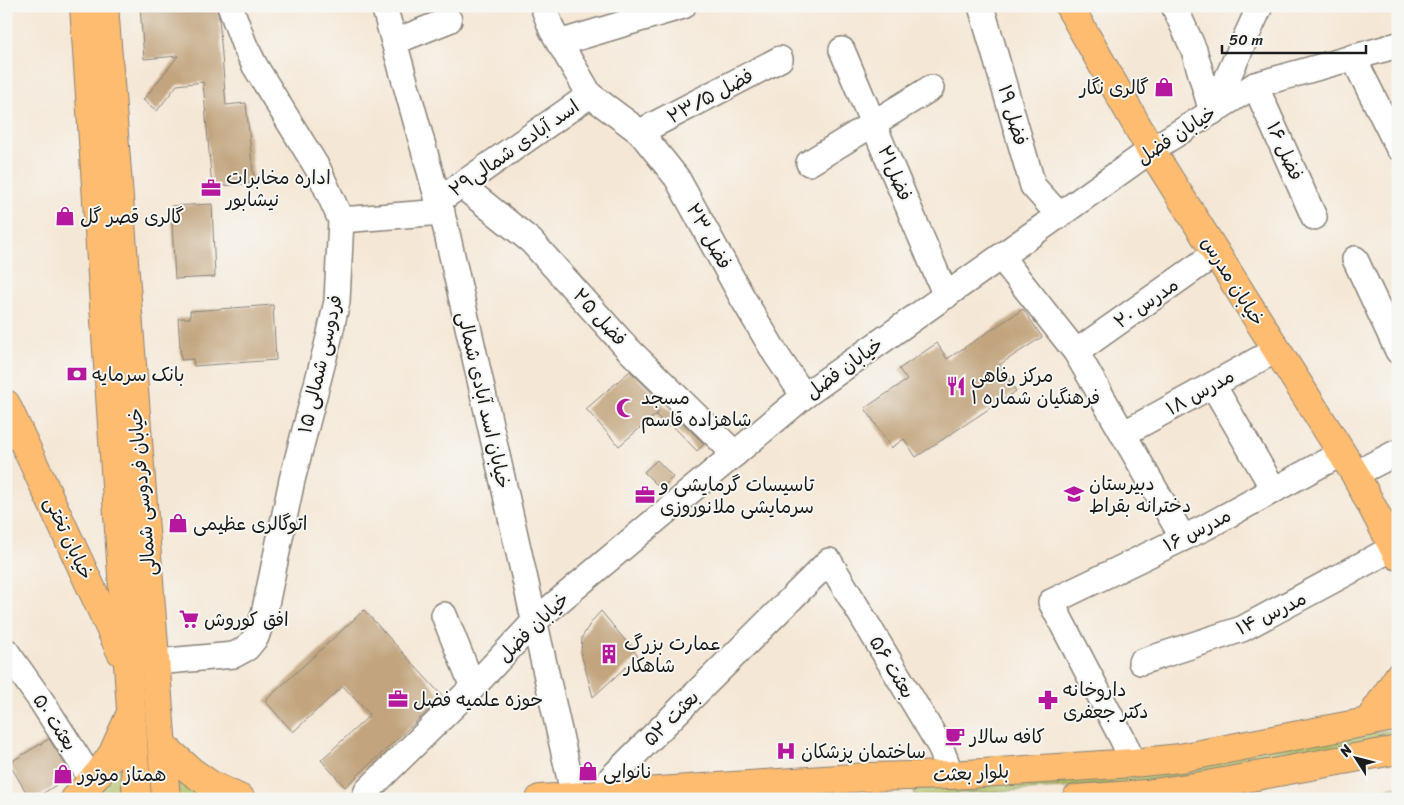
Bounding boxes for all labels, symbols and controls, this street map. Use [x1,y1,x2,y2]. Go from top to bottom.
scale bar [1222,22,1365,54]
text: 50 m [1229,27,1264,53]
street label: فضل ۲۳/۵ [661,59,759,133]
place label: گالری نگار [1078,71,1149,104]
shop icon: گالری نگار [1153,76,1175,98]
street label: فضل ۱۹ [989,81,1037,149]
street label: اسد آبادی شمالی۲۹ [442,90,586,206]
street label: خیابان فضل [1129,97,1223,173]
street label: فضل ۱۶ [1257,116,1313,186]
street label: فضل۲۱ [868,140,922,206]
place label: اداره مخابرات نیشابور [224,161,331,216]
office icon: اداره مخابرات نیشابور [200,177,222,199]
street label: فضل ۲۳ [677,197,741,275]
place label: گالری قصر گل [80,200,184,233]
shop icon: گالری قصر گل [54,205,76,227]
street label: خیابان مدرس [1192,229,1274,333]
street label: مدرس ۲۰ [1106,268,1186,338]
street label: فضل ۲۵ [565,280,635,354]
street label: فردوسی شمالی ۱۵ [288,291,352,437]
street label: خیابان اسد آبادی شمالی [448,308,520,492]
street label: خیابان فضل [798,328,890,408]
place label: بانک سرمایه [92,358,185,391]
place label: مرکز رفاهی فرهنگیان شماره ۱ [971,359,1100,414]
street label: مدرس ۱۸ [1159,360,1241,424]
bank icon: بانک سرمایه [66,363,88,385]
restaurant icon: مرکز رفاهی فرهنگیان شماره ۱ [945,375,967,397]
place label: مسجد شاهزاده قاسم [641,381,752,436]
mosque icon: مسجد شاهزاده قاسم [615,397,637,419]
street label: خیابان فردوسی شمالی [118,407,166,577]
place label: دبیرستان دخترانه بقراط [1089,467,1191,522]
place label: تاسیسات گرمایشی و سرمایشی ملانوروزی [658,468,815,523]
school or university icon: دبیرستان دخترانه بقراط [1063,483,1085,505]
office icon: تاسیسات گرمایشی و سرمایشی ملانوروزی [634,484,656,506]
street label: خیابان تختی [35,491,103,585]
street label: مدرس ۱۶ [1157,499,1237,561]
place label: اتوگالری عظیمی [193,507,307,540]
shop icon: اتوگالری عظیمی [167,512,189,534]
street label: مدرس ۱۴ [1230,582,1312,644]
street label: خیابان فضل [489,584,577,670]
place label: افق کوروش [204,603,289,636]
supermarket icon: افق کوروش [178,608,200,630]
place label: عمارت بزرگ شاهکار [622,627,722,682]
street label: بعثت ۵۶ [860,629,924,705]
building icon: عمارت بزرگ شاهکار [598,643,620,665]
place label: داروخانه دکتر جعفری [1063,673,1149,728]
street label: بعثت ۵۲ [635,682,707,754]
place label: حوزه علمیه فضل [413,683,543,716]
street label: بعثت ۵۰ [24,686,86,758]
office icon: حوزه علمیه فضل [387,688,409,710]
pharmacy icon: داروخانه دکتر جعفری [1037,689,1059,711]
place label: کافه سالار [968,720,1045,753]
cafe icon: کافه سالار [944,725,966,747]
north arrow [1332,732,1382,782]
place label: ساختمان پزشکان [801,735,926,768]
text: N [1332,739,1359,763]
hospital icon: ساختمان پزشکان [775,740,797,762]
place label: نانوایی [603,755,652,788]
street label: بلوار بعثت [932,755,1010,791]
place label: همتاز موتور [76,758,166,791]
shop icon: نانوایی [577,760,599,782]
shop icon: همتاز موتور [52,763,74,785]

